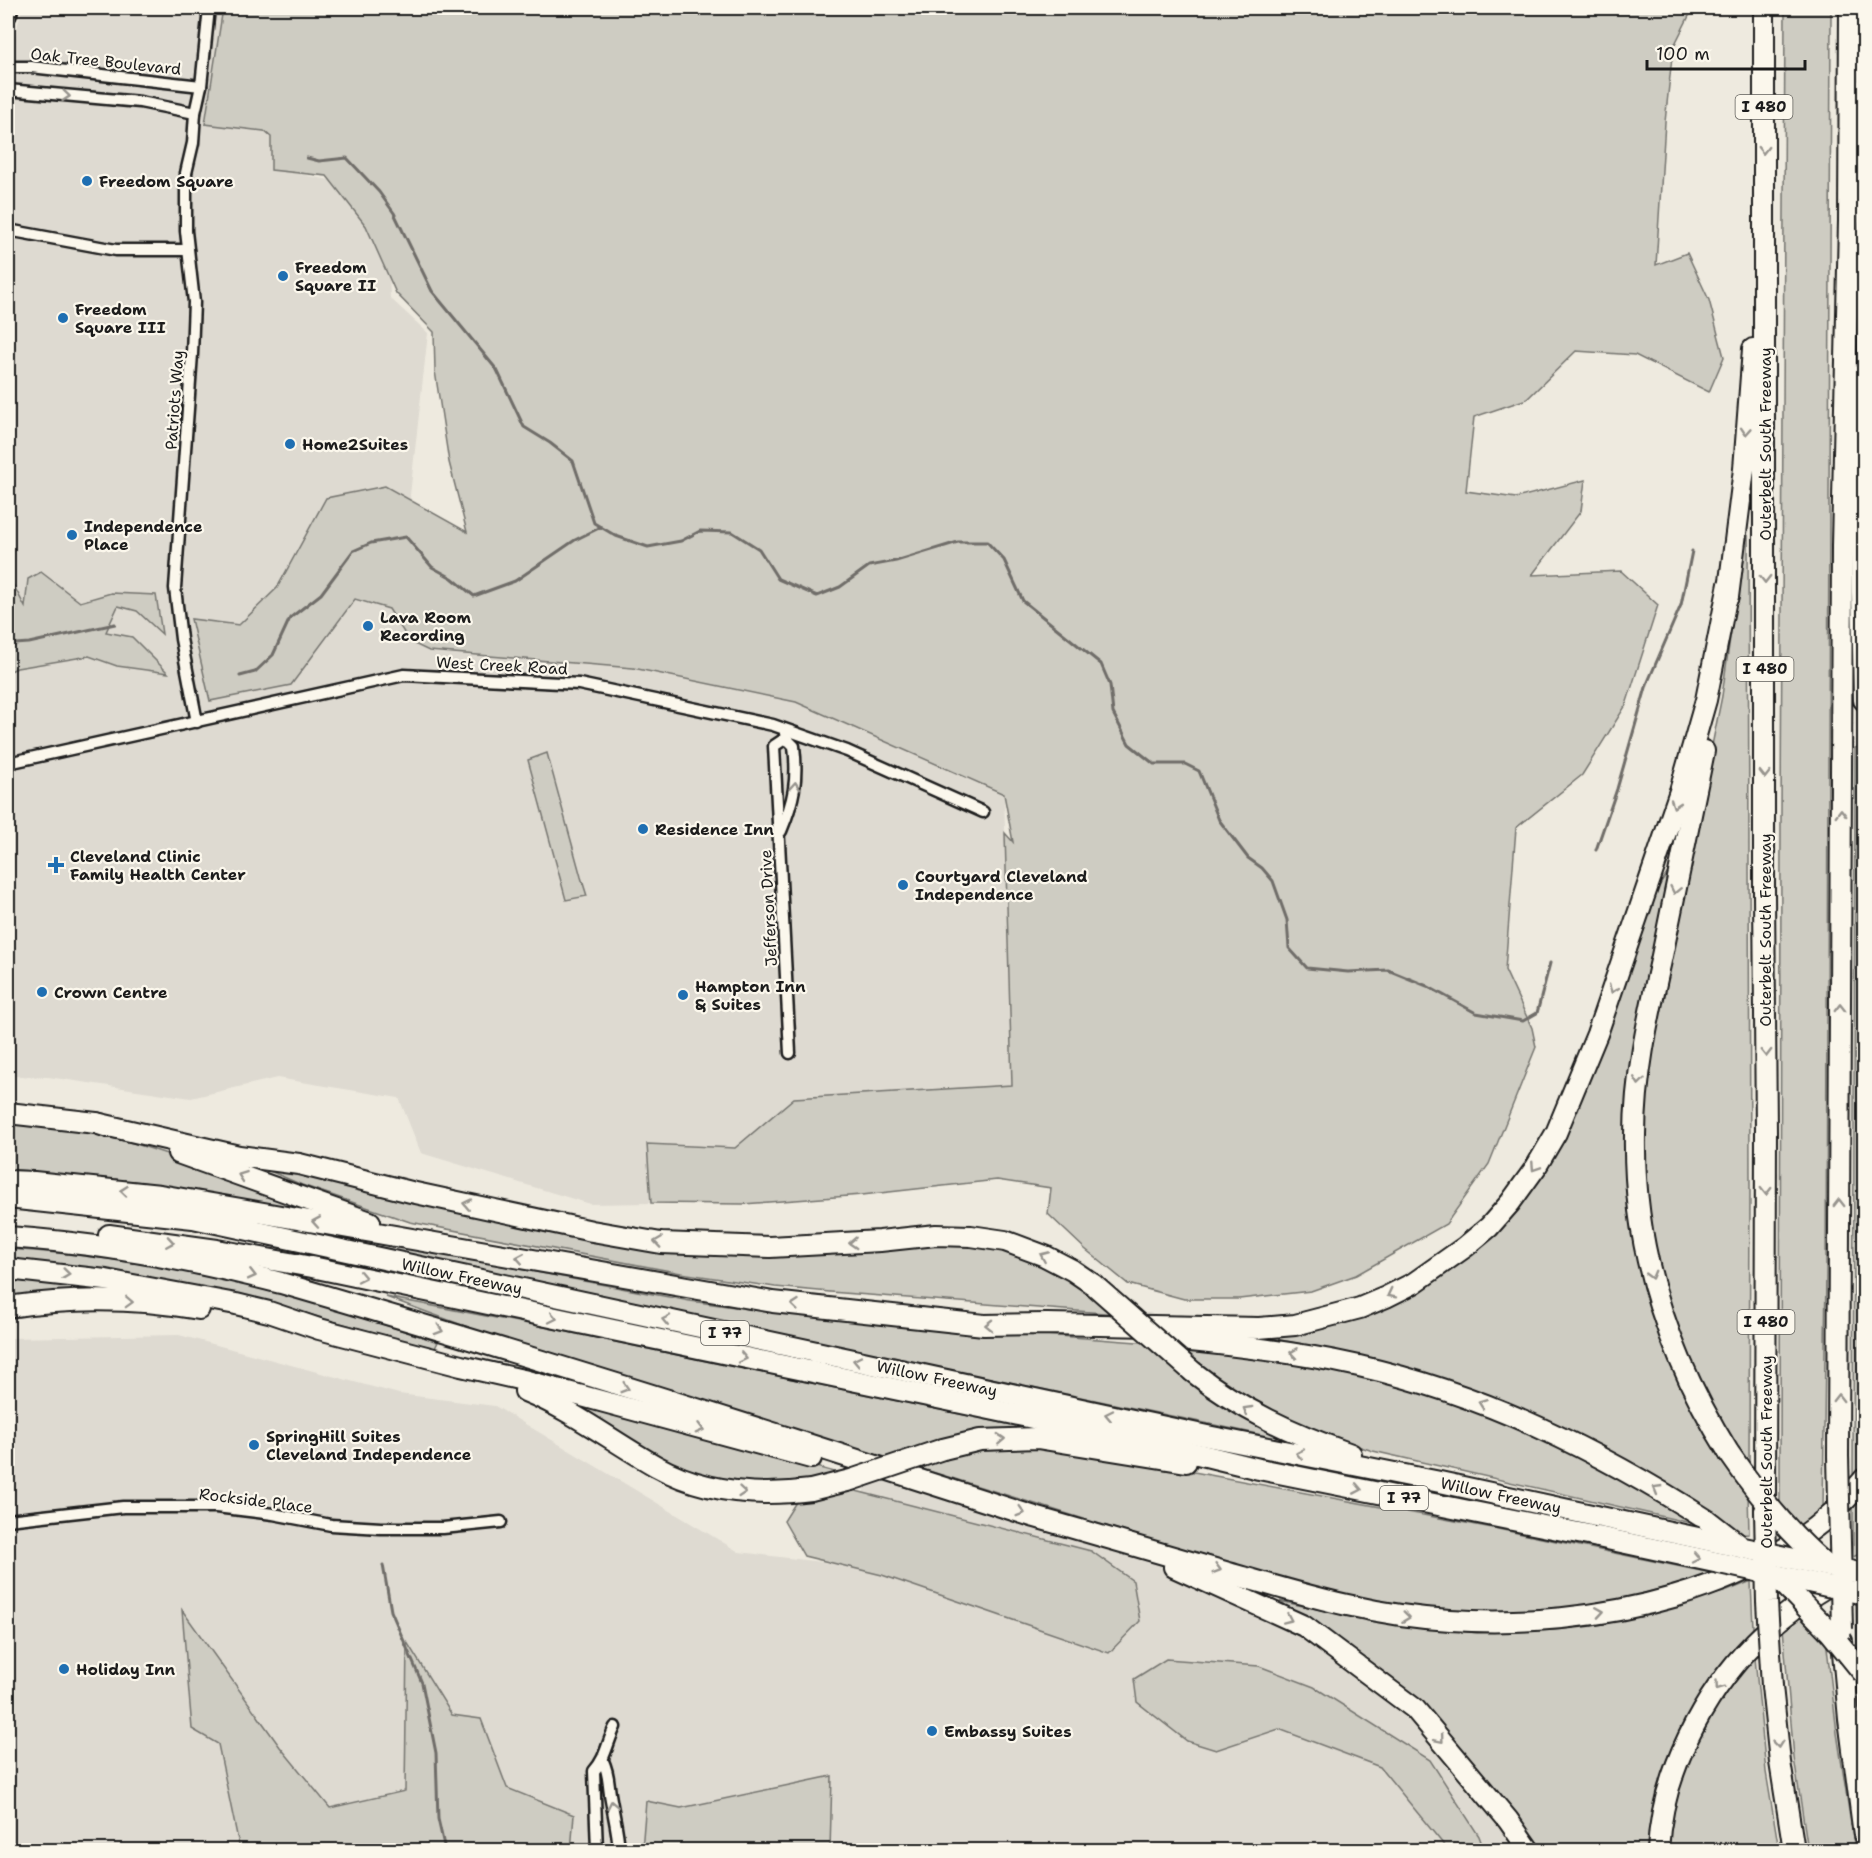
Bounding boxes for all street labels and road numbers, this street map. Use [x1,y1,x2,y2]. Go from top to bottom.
street label: Oak Tree Boulevard [30,43,182,80]
road number: I 480 [1736,95,1792,119]
street label: Outerbelt South Freeway [1755,347,1776,541]
street label: Patriots Way [161,349,188,451]
street label: West Creek Road [435,652,569,679]
road number: I 480 [1736,657,1794,681]
street label: Outerbelt South Freeway [1755,833,1776,1027]
street label: Jefferson Drive [755,849,782,967]
street label: Willow Freeway [399,1253,524,1300]
road number: I 480 [1738,1310,1794,1334]
road number: I 77 [701,1321,749,1345]
street label: Willow Freeway [874,1355,999,1402]
street label: Outerbelt South Freeway [1756,1355,1777,1549]
street label: Willow Freeway [1438,1472,1563,1519]
street label: Rockside Place [198,1483,314,1518]
road number: I 77 [1380,1486,1428,1510]

